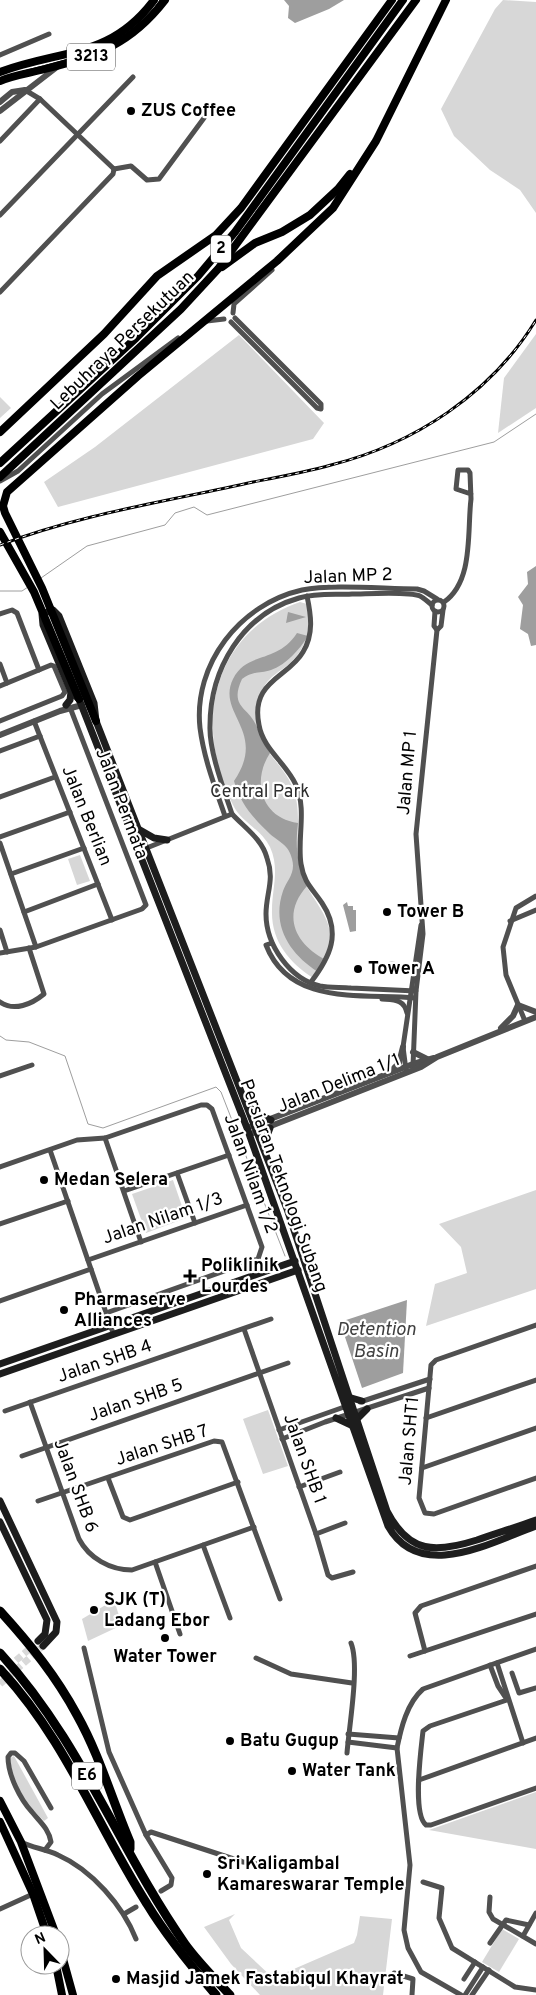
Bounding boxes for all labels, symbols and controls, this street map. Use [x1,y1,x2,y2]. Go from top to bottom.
road number: 3213 [67,44,115,70]
place label: ZUS Coffee [141,100,236,123]
marker: ZUS Coffee [125,105,137,117]
road number: 2 [211,235,231,262]
street label: Lebuhraya Persekutuan [46,266,200,416]
street label: Jalan MP 2 [303,564,393,590]
street label: Jalan MP 1 [393,730,423,816]
street label: Jalan Permata [89,745,153,863]
street label: Jalan Berlian [55,763,117,869]
park label: Central Park [210,781,310,804]
place label: Tower B [397,901,464,924]
marker: Tower B [381,906,393,918]
place label: Tower A [368,958,435,981]
marker: Tower A [352,963,364,975]
street label: Jalan Delima 1/1 [274,1049,404,1119]
street label: Persiaran Teknologi Subang [234,1076,332,1296]
street label: Jalan Nilam 1/2 [218,1111,282,1237]
place label: Medan Selera [54,1169,168,1192]
marker: Medan Selera [38,1174,50,1186]
street label: Jalan Nilam 1/3 [100,1188,226,1250]
place label: Poliklinik Lourdes [201,1255,279,1299]
marker: Poliklinik Lourdes [183,1269,197,1283]
place label: Pharmaserve Alliances [74,1289,186,1333]
marker: Pharmaserve Alliances [58,1304,70,1316]
water label: Detention Basin [336,1318,417,1364]
street label: Jalan SHB 4 [55,1335,155,1389]
street label: Jalan SHB 5 [86,1374,186,1428]
street label: Jalan SHT1 [395,1396,425,1486]
street label: Jalan SHB 1 [277,1411,331,1507]
street label: Jalan SHB 7 [113,1420,211,1472]
street label: Jalan SHB 6 [47,1436,103,1536]
place label: SJK (T) Ladang Ebor [104,1589,210,1633]
marker: SJK (T) Ladang Ebor [88,1604,100,1616]
marker: Water Tower [159,1632,171,1644]
place label: Water Tower [113,1646,217,1669]
place label: Batu Gugup [240,1730,339,1753]
marker: Batu Gugup [224,1735,236,1747]
place label: Water Tank [302,1760,396,1783]
road number: E6 [72,1762,102,1790]
marker: Water Tank [286,1765,298,1777]
place label: Sri Kaligambal Kamareswarar Temple [217,1853,405,1897]
marker: Sri Kaligambal Kamareswarar Temple [201,1868,213,1880]
north arrow [20,1925,70,1975]
text: N [33,1930,48,1949]
place label: Masjid Jamek Fastabiqul Khayrat [126,1968,404,1991]
marker: Masjid Jamek Fastabiqul Khayrat [110,1973,122,1985]

